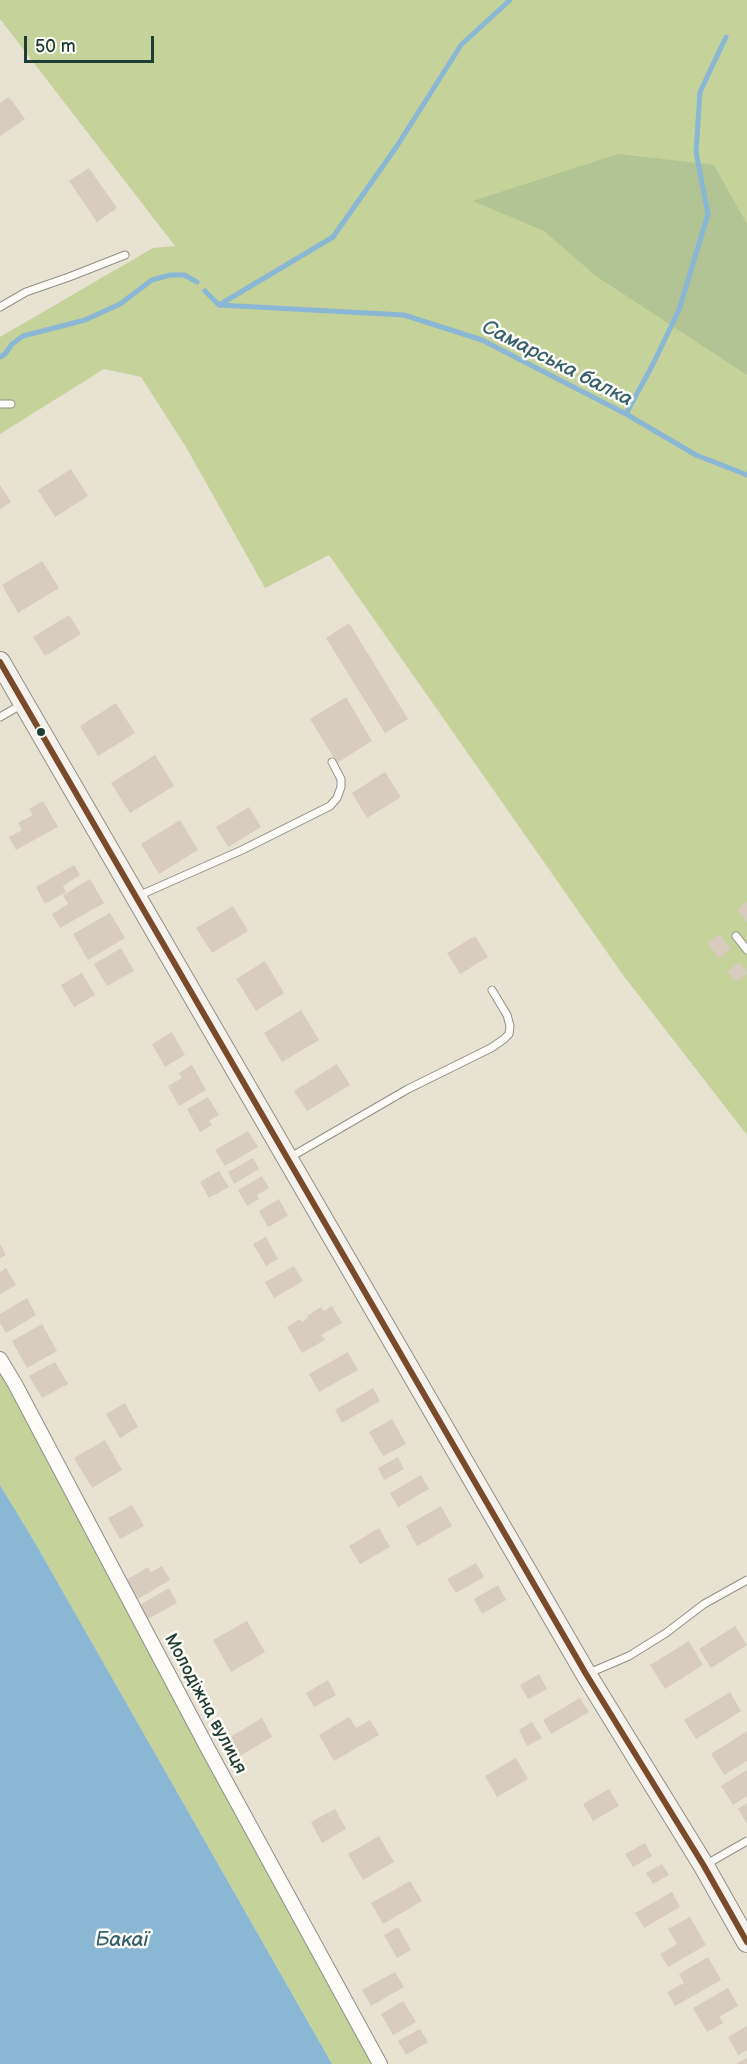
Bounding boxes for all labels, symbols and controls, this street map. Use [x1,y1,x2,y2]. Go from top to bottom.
scale bar [27,24,158,62]
text: 50 m [35,36,76,57]
water label: Самарська балка [478,316,636,412]
unlabelled marker [35,726,47,738]
street label: Молодіжна вулиця [159,1630,251,1778]
water label: Бакаї [96,1929,148,1953]

